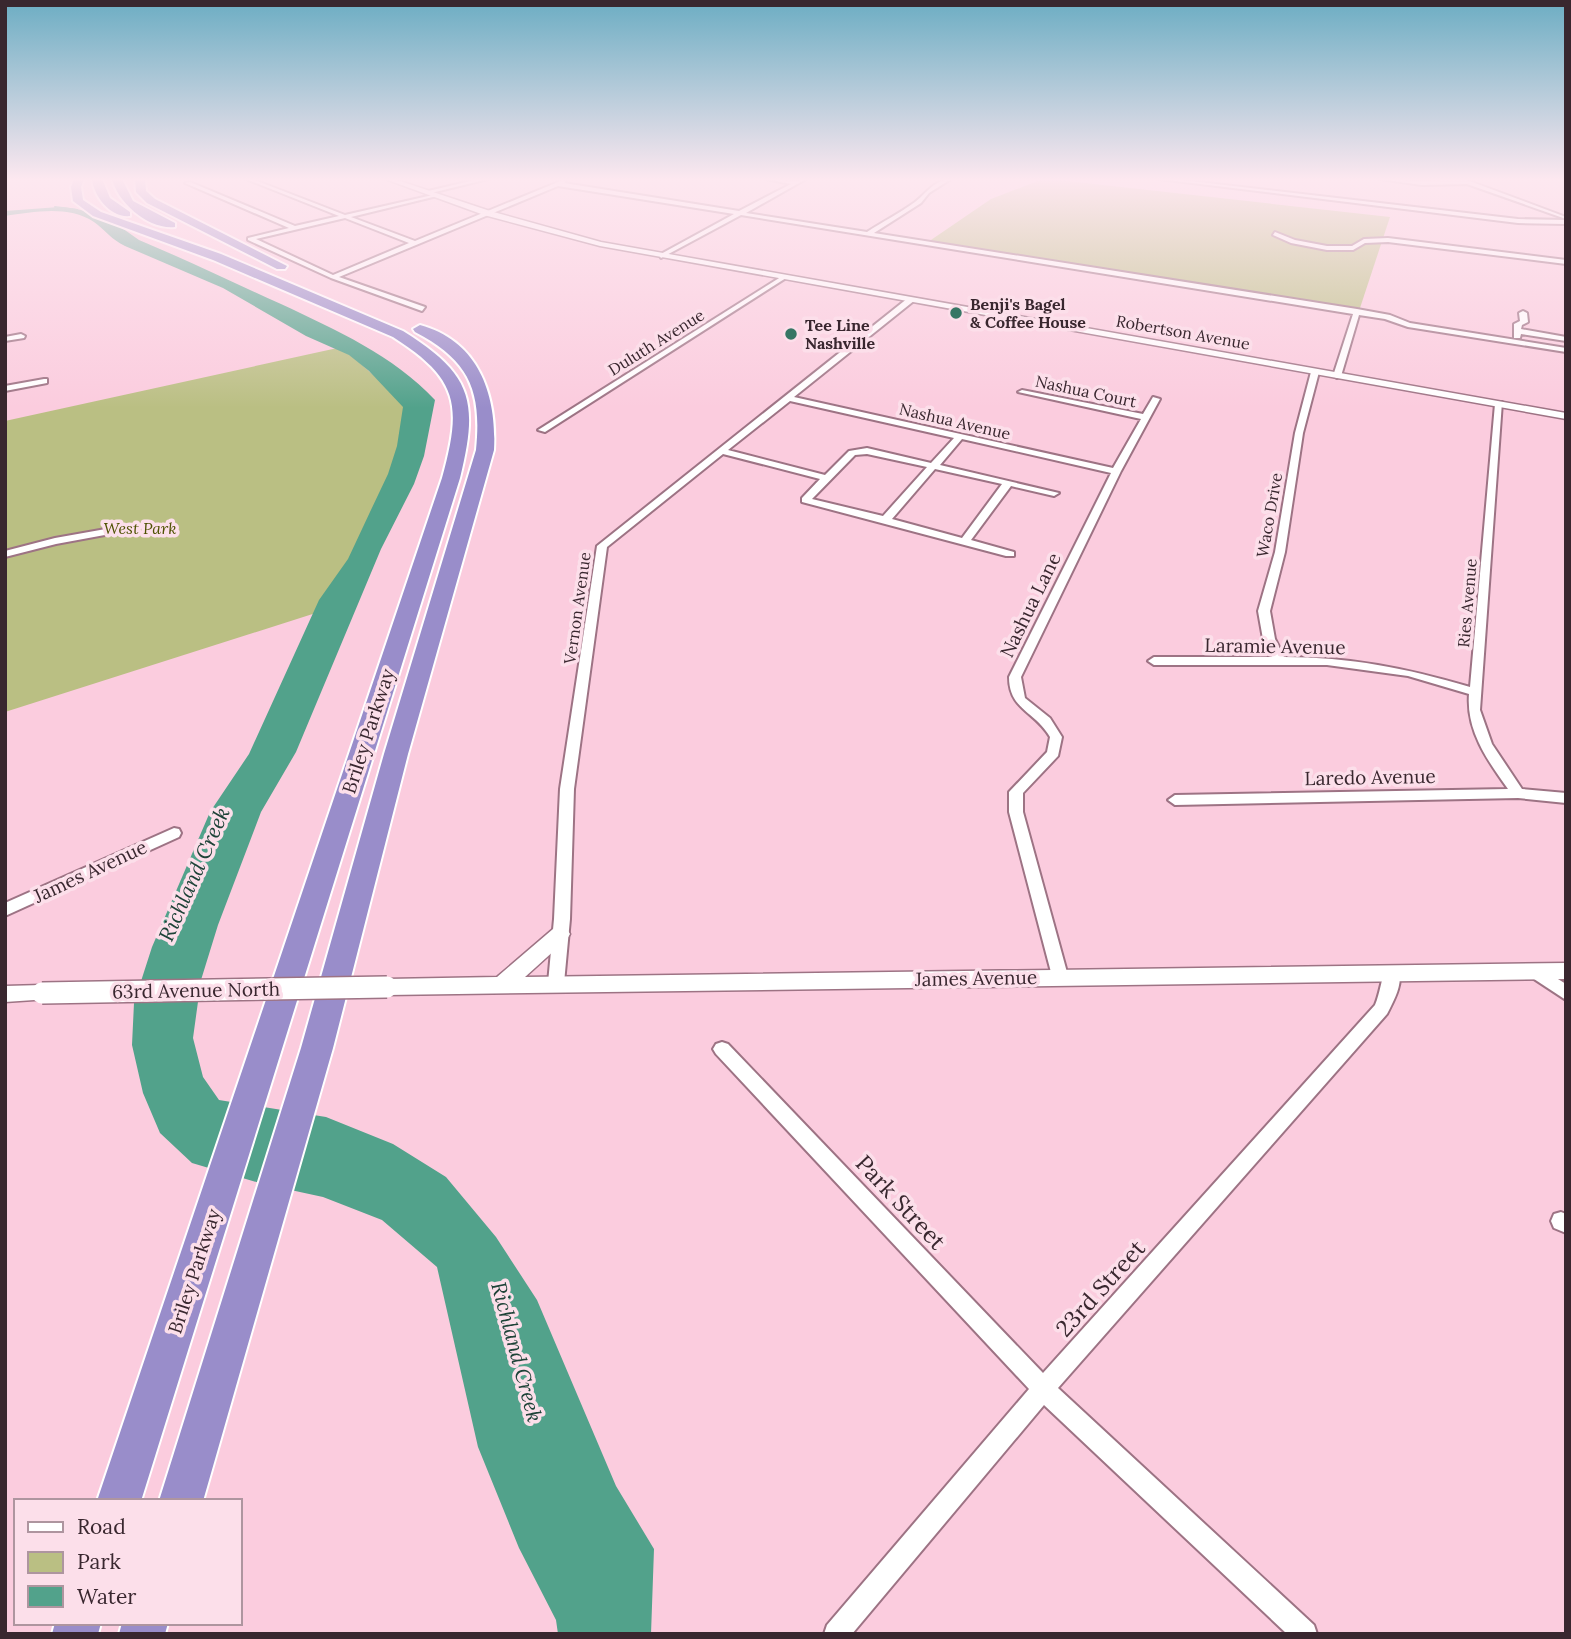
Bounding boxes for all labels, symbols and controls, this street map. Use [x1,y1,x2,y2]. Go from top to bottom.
place label: Benji's Bagel & Coffee House [970,294,1086,332]
street label: Duluth Avenue [604,304,708,380]
marker: Benji's Bagel & Coffee House [948,305,964,321]
street label: Robertson Avenue [1115,310,1252,354]
place label: Tee Line Nashville [805,315,876,353]
marker: Tee Line Nashville [783,326,799,342]
street label: Nashua Court [1034,371,1139,412]
street label: Nashua Avenue [897,398,1013,444]
street label: Waco Drive [1252,471,1286,559]
park label: West Park [104,518,176,538]
street label: Nashua Lane [994,549,1066,661]
street label: Vernon Avenue [559,550,595,666]
street label: Ries Avenue [1453,557,1481,648]
street label: Laramie Avenue [1204,633,1346,659]
street label: Briley Parkway [337,666,399,796]
street label: Laredo Avenue [1304,764,1436,790]
water label: Richland Creek [152,803,236,945]
street label: James Avenue [29,834,150,908]
street label: James Avenue [914,965,1037,991]
street label: 63rd Avenue North [112,977,280,1003]
street label: Park Street [850,1149,952,1256]
street label: Briley Parkway [163,1206,225,1336]
street label: 23rd Street [1049,1234,1151,1342]
water label: Richland Creek [485,1279,549,1425]
legend [14,1499,242,1625]
text: Road [77,1513,126,1540]
text: Park [77,1548,121,1575]
text: Water [77,1583,136,1610]

